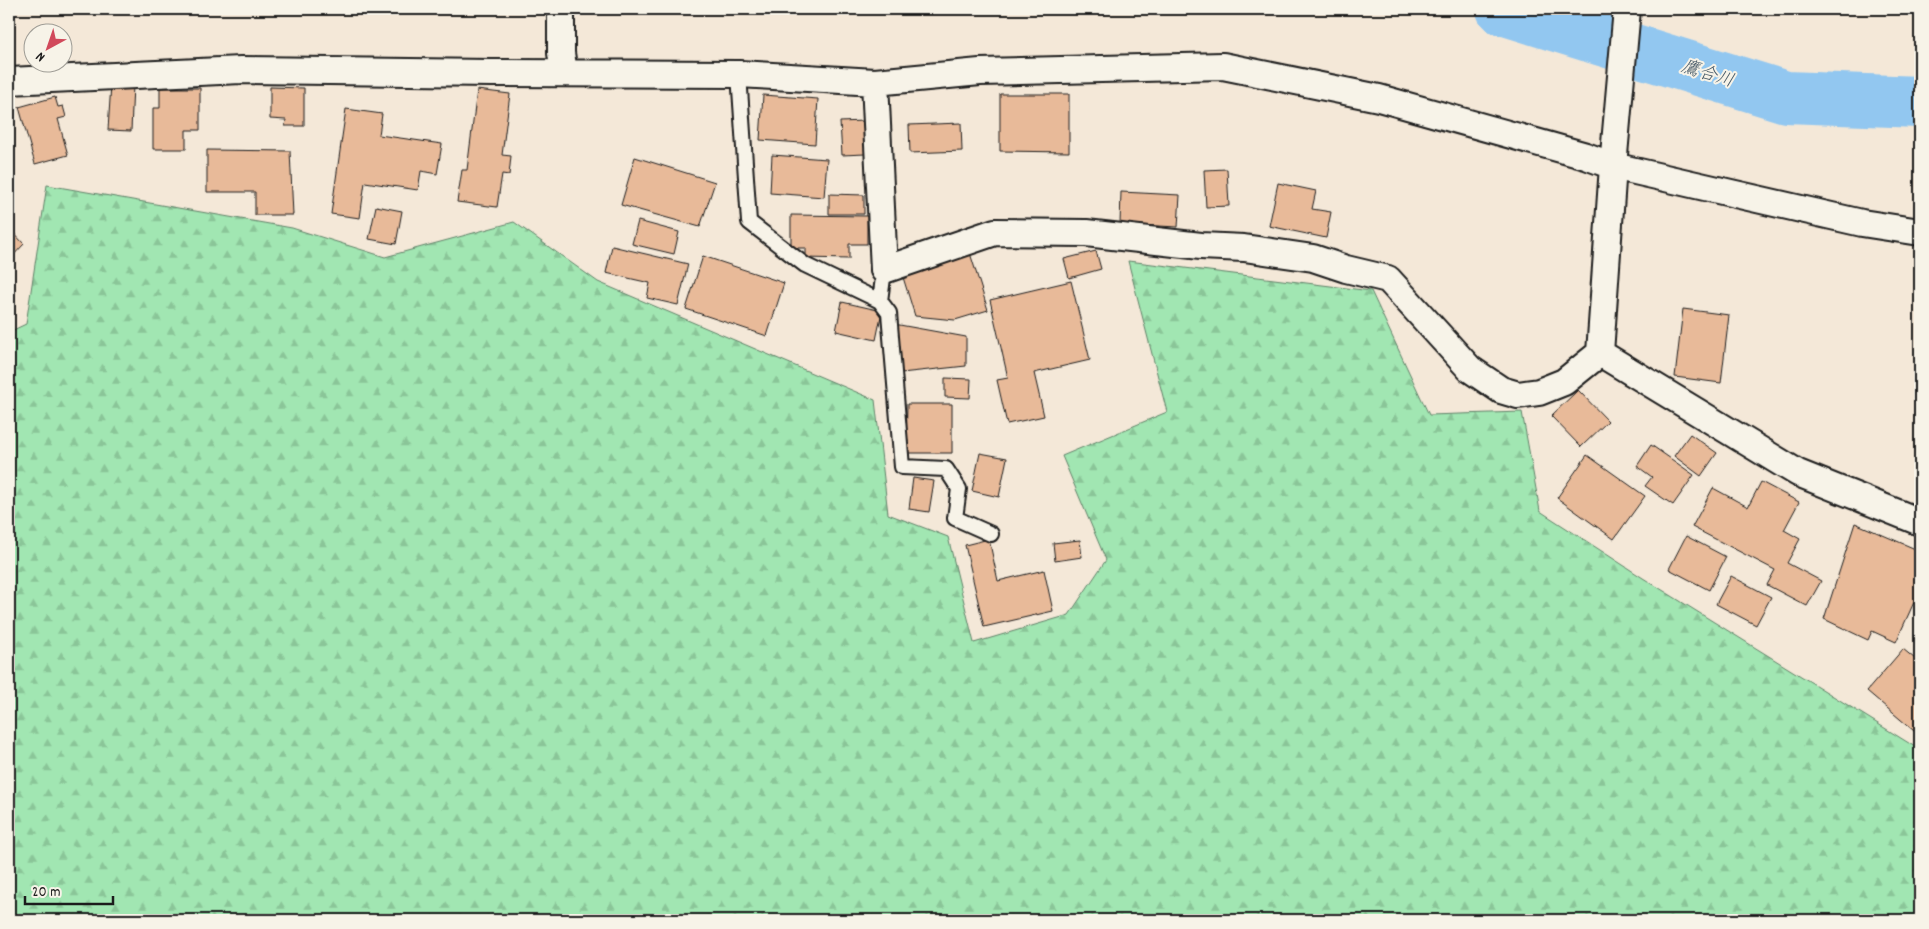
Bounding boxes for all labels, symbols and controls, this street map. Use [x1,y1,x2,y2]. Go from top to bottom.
north arrow [22,22,72,72]
text: N [32,46,50,66]
water label: 鷹合川 [1678,56,1737,95]
scale bar [25,874,112,906]
text: 20 m [32,882,60,904]

